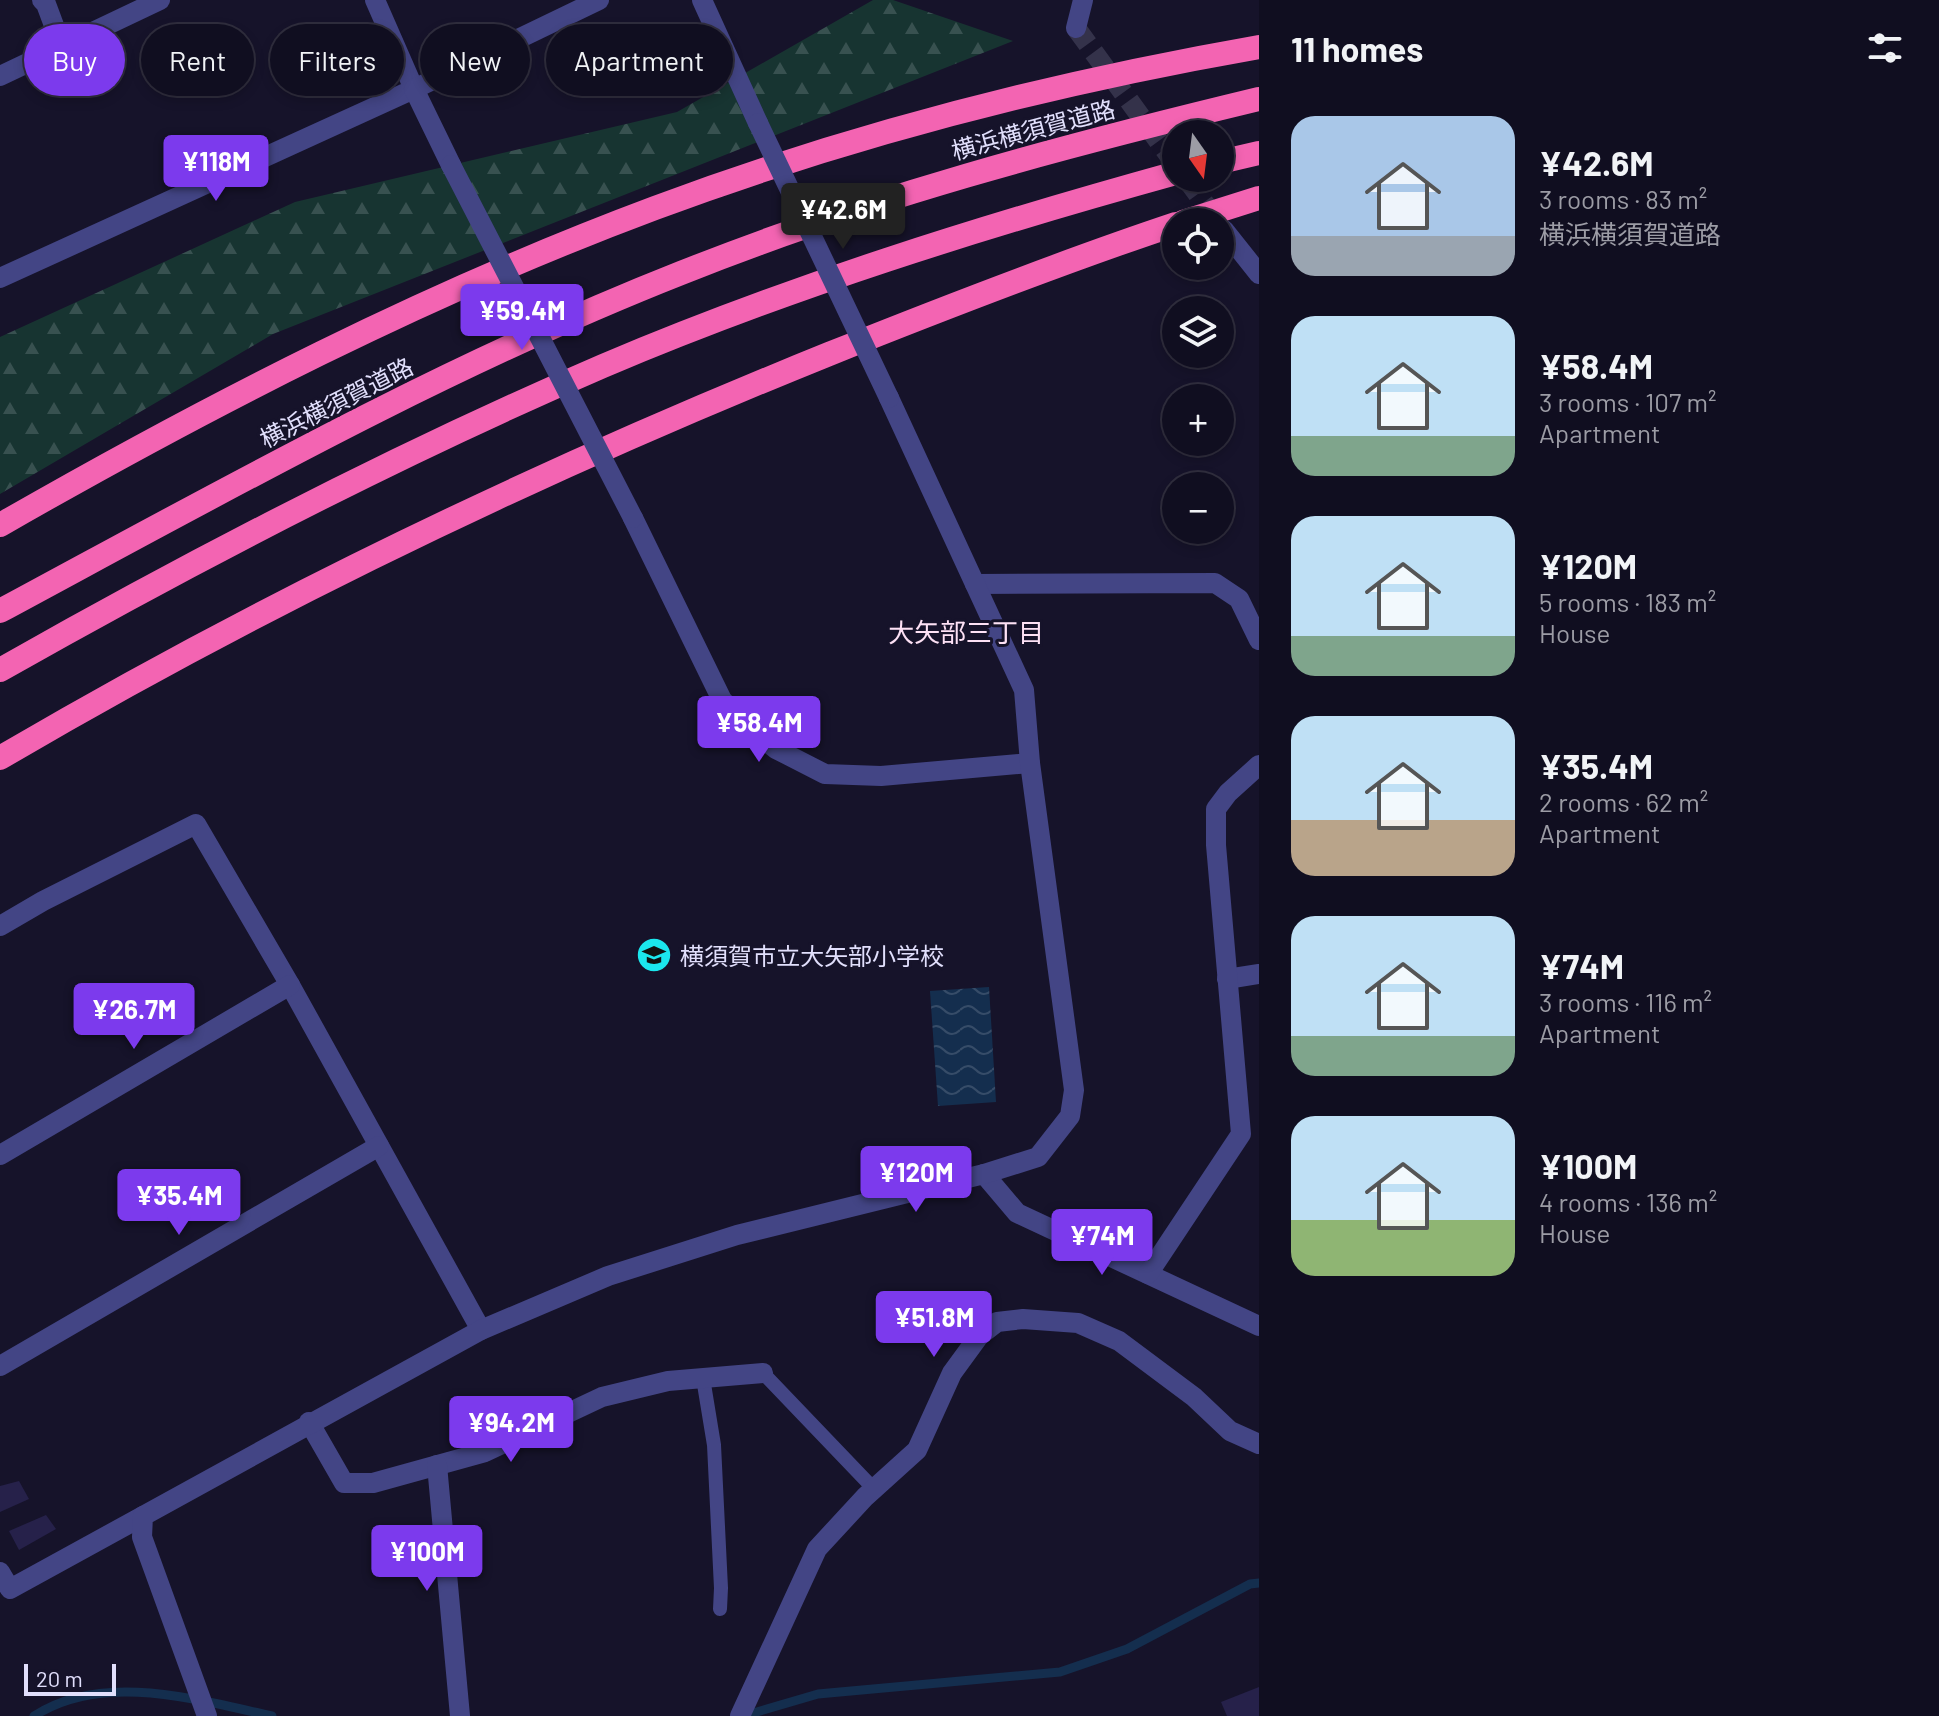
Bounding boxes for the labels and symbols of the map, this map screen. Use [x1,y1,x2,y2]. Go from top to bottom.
street label: 横浜横須賀道路 [948,93,1118,165]
north arrow [1162,120,1234,192]
pin: ¥118M [160,135,272,203]
pin: ¥42.6M [778,183,908,251]
pin: ¥59.4M [457,284,587,352]
street label: 横浜横須賀道路 [255,351,417,453]
district label: 大矢部三丁目 [888,616,1044,647]
pin: ¥58.4M [694,696,824,764]
school or university icon: 横須賀市立大矢部小学校 [635,936,673,974]
place label: 横須賀市立大矢部小学校 [680,941,944,970]
pin: ¥26.7M [69,983,199,1051]
pin: ¥120M [860,1146,972,1214]
pin: ¥35.4M [114,1169,244,1237]
pin: ¥74M [1055,1209,1149,1277]
pin: ¥51.8M [869,1291,999,1359]
pin: ¥94.2M [446,1396,576,1464]
pin: ¥100M [371,1525,483,1593]
scale bar [24,1660,116,1696]

